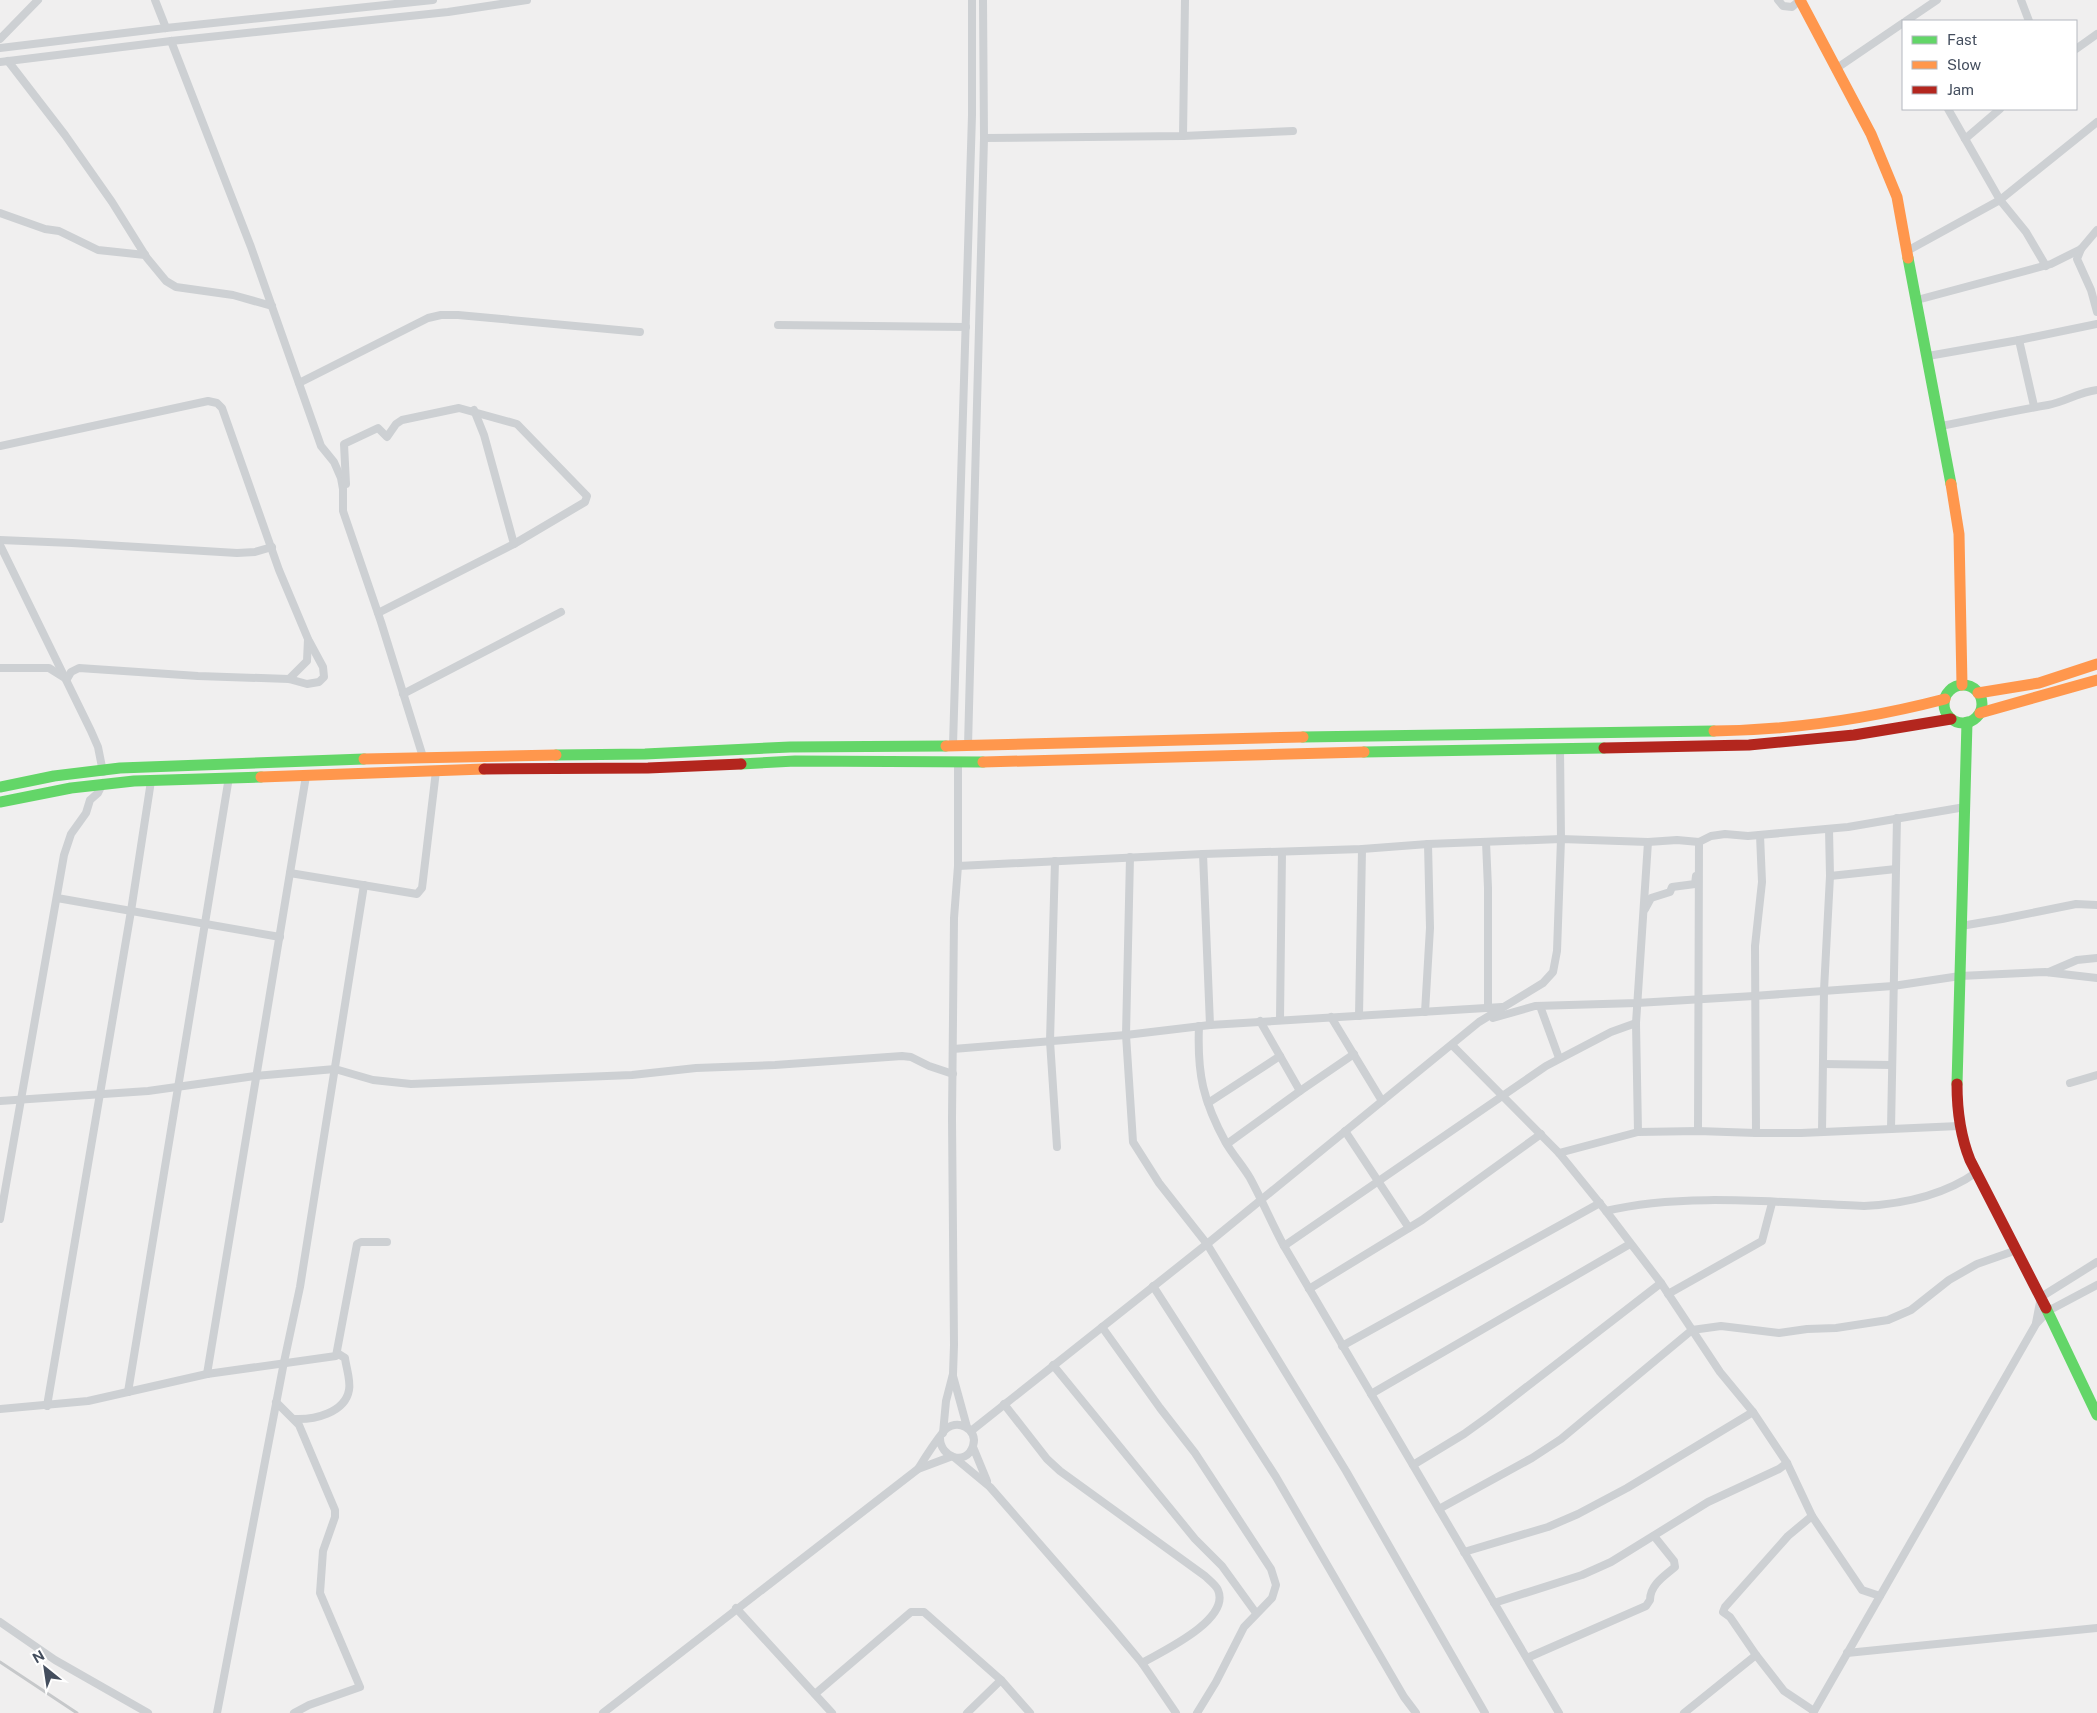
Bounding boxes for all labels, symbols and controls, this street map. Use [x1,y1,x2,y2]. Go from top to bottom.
legend [1902,20,2077,110]
text: Fast [1947,31,1977,48]
text: Slow [1947,56,1982,73]
text: Jam [1947,81,1974,98]
north arrow [20,1643,70,1693]
text: N [30,1647,47,1666]

